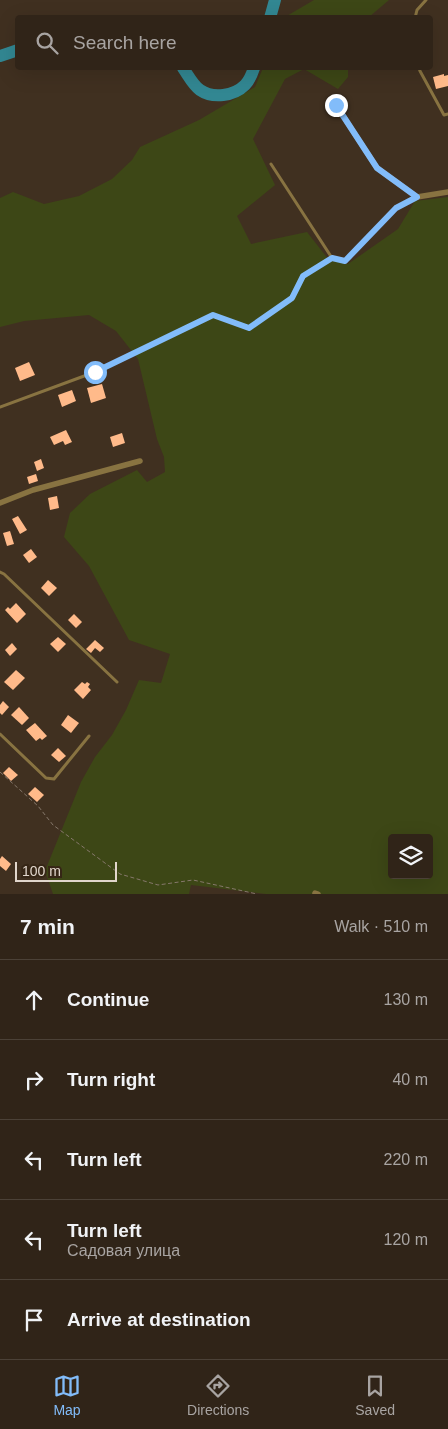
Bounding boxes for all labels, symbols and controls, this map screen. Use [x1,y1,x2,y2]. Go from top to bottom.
search box [15,15,433,70]
icon: search [33,29,61,57]
text: Search here [73,32,177,53]
route end [325,94,348,117]
route start [84,361,107,384]
map controls [388,834,433,879]
button: layers [388,834,433,879]
scale bar [15,859,118,882]
text: 100 m [22,863,61,879]
text: 7 min [20,915,75,938]
text: Walk · 510 m [334,918,428,935]
icon: ahead [20,986,48,1014]
text: Continue [67,989,149,1010]
text: 130 m [384,991,428,1008]
icon: right [20,1066,48,1094]
text: Turn right [67,1069,155,1090]
text: 40 m [392,1071,428,1088]
icon: left [20,1146,48,1174]
text: Turn left [67,1149,142,1170]
text: 220 m [384,1151,428,1168]
text: Turn left [67,1220,142,1241]
icon: left [20,1226,48,1254]
text: 120 m [384,1231,428,1248]
text: Садовая улица [67,1242,180,1259]
icon: arrive [20,1306,48,1334]
text: Arrive at destination [67,1309,251,1330]
tab: Map [53,1372,81,1418]
tab: Directions [187,1372,249,1418]
tab: Saved [355,1372,395,1418]

